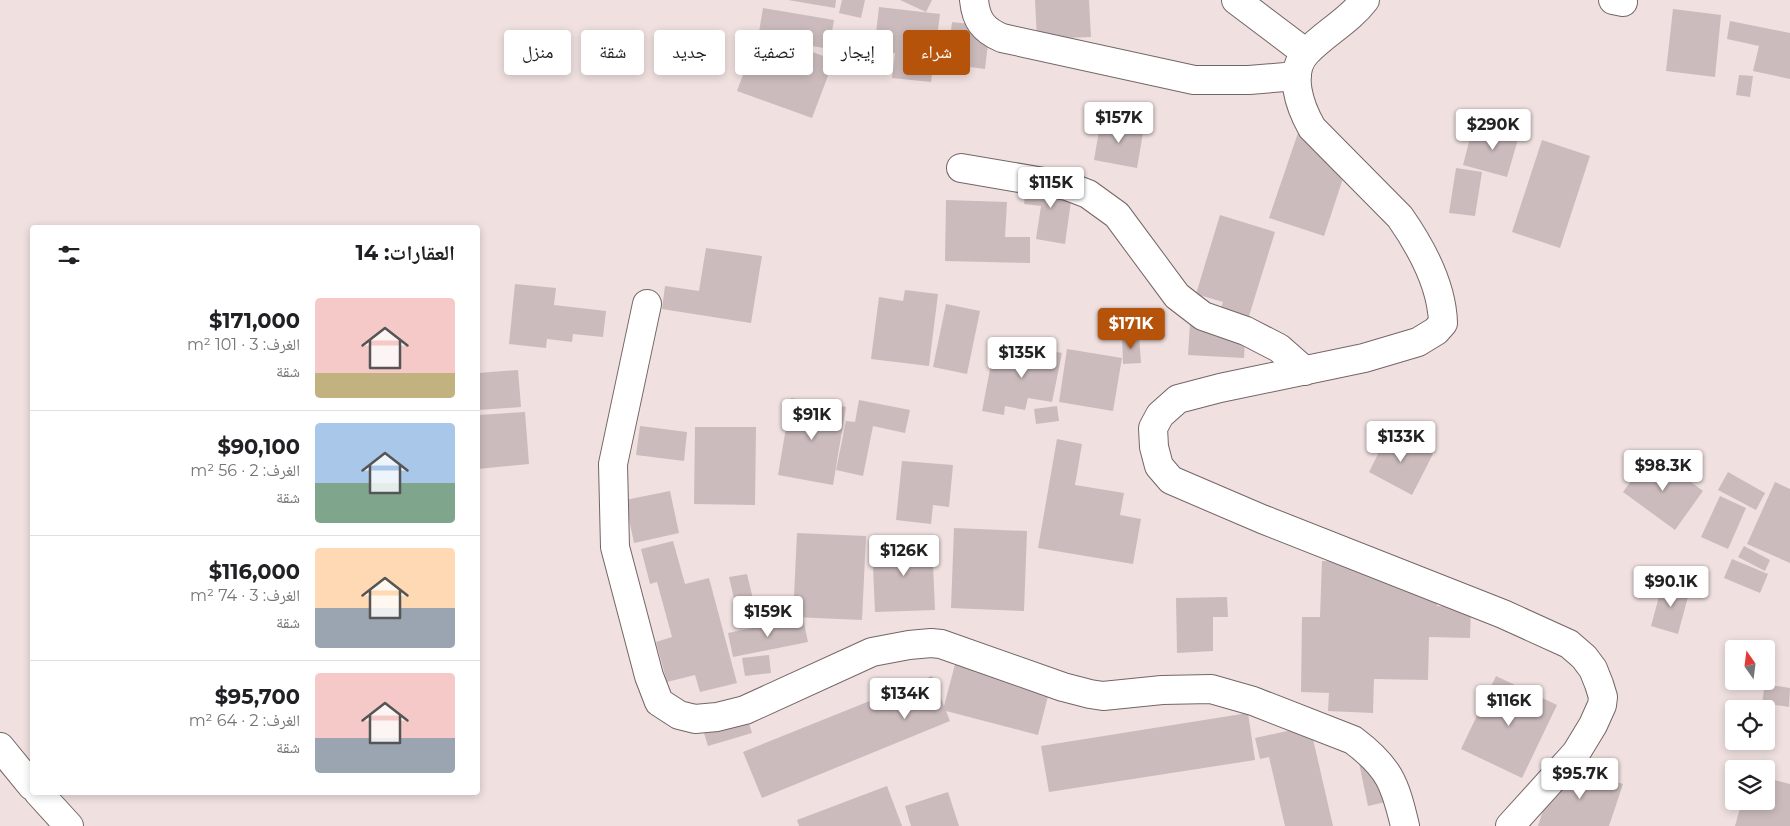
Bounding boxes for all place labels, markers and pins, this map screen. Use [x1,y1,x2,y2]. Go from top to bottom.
pin: $157K [1084,102,1154,144]
pin: $290K [1458,108,1528,151]
pin: $115K [1016,166,1086,209]
pin: $171K [1096,308,1166,350]
pin: $135K [987,336,1057,379]
pin: $91K [782,398,842,441]
pin: $133K [1366,420,1436,463]
pin: $98.3K [1622,450,1704,492]
pin: $126K [869,534,939,577]
pin: $90.1K [1630,566,1712,608]
pin: $159K [733,596,803,638]
pin: $134K [870,678,940,720]
pin: $116K [1474,684,1544,727]
pin: $95.7K [1539,758,1621,800]

